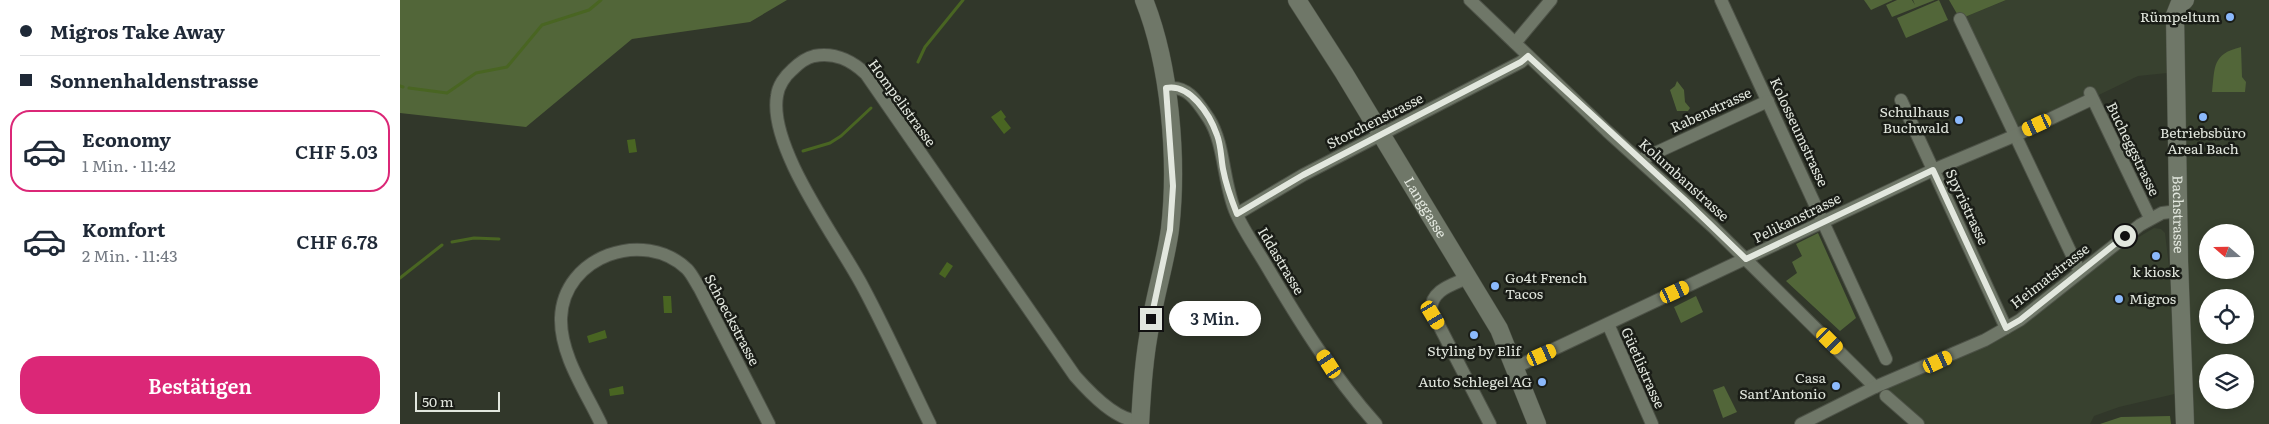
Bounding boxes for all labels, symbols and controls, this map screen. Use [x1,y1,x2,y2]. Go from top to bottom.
place label: Rümpeltum [2140,6,2220,26]
marker: Rümpeltum [2224,11,2236,23]
text: Migros Take Away [50,17,225,45]
street label: Hompelistrasse [864,55,941,150]
text: Sonnenhaldenstrasse [50,66,258,94]
street label: Kolosseumstrasse [1766,74,1834,189]
street label: Rabenstrasse [1667,82,1754,137]
street label: Storchenstrasse [1323,87,1426,153]
street label: Bucheggstrasse [2102,98,2165,199]
place label: Schulhaus Buchwald [1880,101,1949,137]
marker: Betriebsbüro Areal Bach [2197,111,2209,123]
car [2020,112,2053,138]
marker: Schulhaus Buchwald [1953,114,1965,126]
place label: Betriebsbüro Areal Bach [2160,122,2246,158]
text: Economy [82,125,171,153]
icon: car [22,129,67,174]
street label: Kolumbanstrasse [1635,133,1734,225]
text: CHF 5.03 [295,137,378,165]
text: 1 Min. · 11:42 [82,153,176,177]
street label: Spyristrasse [1942,165,1994,248]
street label: Langgasse [1400,172,1453,241]
street label: Bachstrasse [2169,175,2190,254]
street label: Pelikanstrasse [1749,187,1844,247]
text: Komfort [82,215,165,243]
icon: car [22,219,67,264]
street label: Iddastrasse [1254,223,1310,298]
north arrow [2199,224,2254,279]
map controls [2199,224,2254,409]
route start [2114,225,2136,247]
text: CHF 6.78 [296,227,378,255]
street label: Heimatstrasse [2006,238,2093,312]
text: 2 Min. · 11:43 [82,243,178,267]
marker: k kiosk [2150,250,2162,262]
place label: k kiosk [2132,261,2180,281]
place label: Go4t French Tacos [1505,267,1587,303]
street label: Schoeckstrasse [700,270,765,369]
car [1658,279,1691,305]
marker: Go4t French Tacos [1489,280,1501,292]
place label: Migros [2129,288,2176,308]
button: locate [2199,289,2254,344]
marker: Migros [2113,293,2125,305]
car [1418,298,1447,332]
callout: 3 Min. [1168,302,1261,336]
text: 3 Min. [1190,306,1240,330]
route end [1140,308,1162,330]
street label: Güetlistrasse [1617,324,1671,411]
car [1814,325,1845,357]
marker: Styling by Elif [1468,329,1480,341]
place label: Styling by Elif [1427,340,1522,360]
car [1525,342,1558,368]
car [1314,347,1343,381]
car [1921,349,1954,375]
button: layers [2199,354,2254,409]
button: Bestätigen [20,356,380,414]
place label: Casa Sant'Antonio [1739,367,1826,403]
place label: Auto Schlegel AG [1418,371,1532,391]
marker: Auto Schlegel AG [1536,376,1548,388]
marker: Casa Sant'Antonio [1830,380,1842,392]
scale bar [415,389,500,412]
text: 50 m [422,391,454,411]

